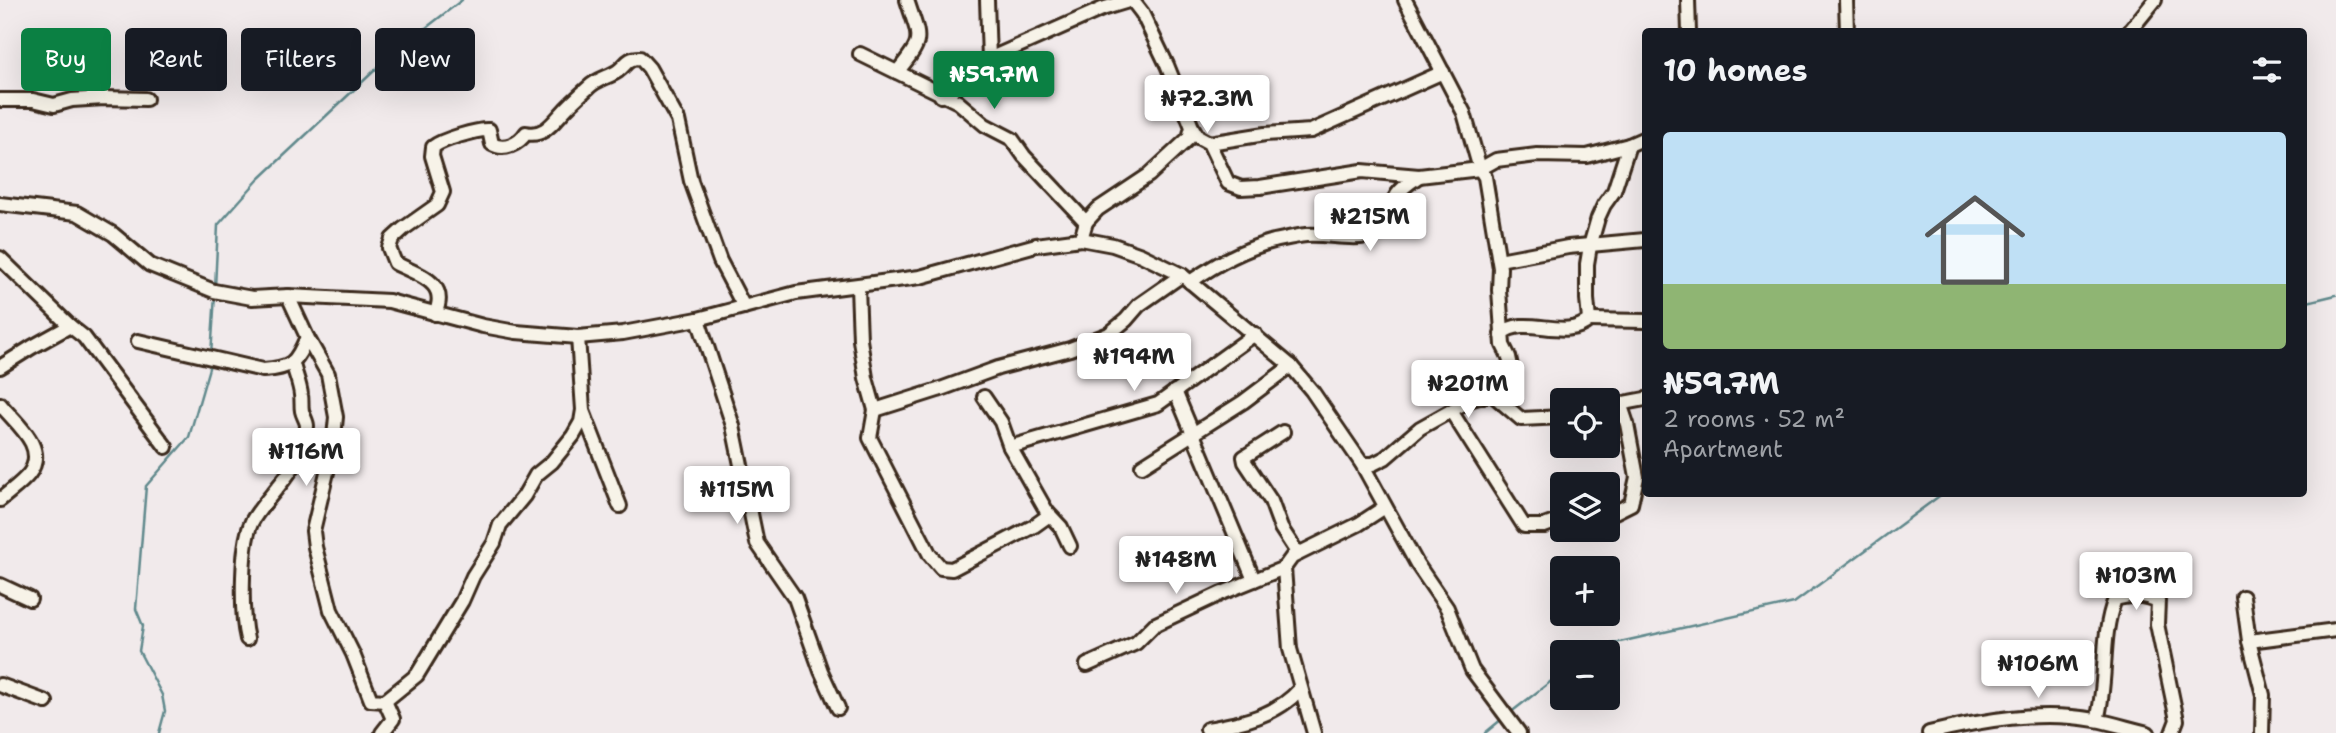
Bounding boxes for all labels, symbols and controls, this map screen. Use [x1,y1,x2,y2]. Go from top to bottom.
chip: Buy [21,28,111,91]
chip: Rent [125,28,227,91]
chip: Filters [241,28,361,91]
chip: New [375,28,475,91]
text: 10 homes [1663,50,1808,91]
icon: filters [2248,51,2286,89]
pin: ₦59.7M [937,52,1051,111]
text: ₦59.7M [949,59,1039,89]
pin: ₦72.3M [1150,76,1264,135]
text: ₦72.3M [1161,83,1253,113]
icon: home [1912,177,2038,303]
pin: ₦215M [1321,194,1419,253]
text: ₦215M [1330,201,1410,231]
pin: ₦194M [1085,334,1183,393]
text: ₦194M [1093,341,1175,371]
pin: ₦201M [1419,360,1517,420]
text: ₦59.7M [1663,363,1780,404]
text: ₦201M [1427,368,1509,398]
map controls [1550,388,1620,710]
button: locate [1550,388,1620,458]
text: 2 rooms · 52 m² [1663,404,1845,434]
pin: ₦116M [257,428,355,488]
text: Apartment [1663,434,1783,464]
text: ₦116M [268,436,344,466]
pin: ₦115M [688,466,786,526]
button: layers [1550,472,1620,542]
text: ₦115M [700,474,774,504]
pin: ₦148M [1127,536,1225,596]
text: ₦148M [1135,544,1217,574]
pin: ₦103M [2087,552,2185,612]
button: + [1550,556,1620,626]
text: ₦103M [2095,560,2177,590]
button: − [1550,640,1620,710]
pin: ₦106M [1989,640,2087,700]
text: ₦106M [1997,648,2079,678]

